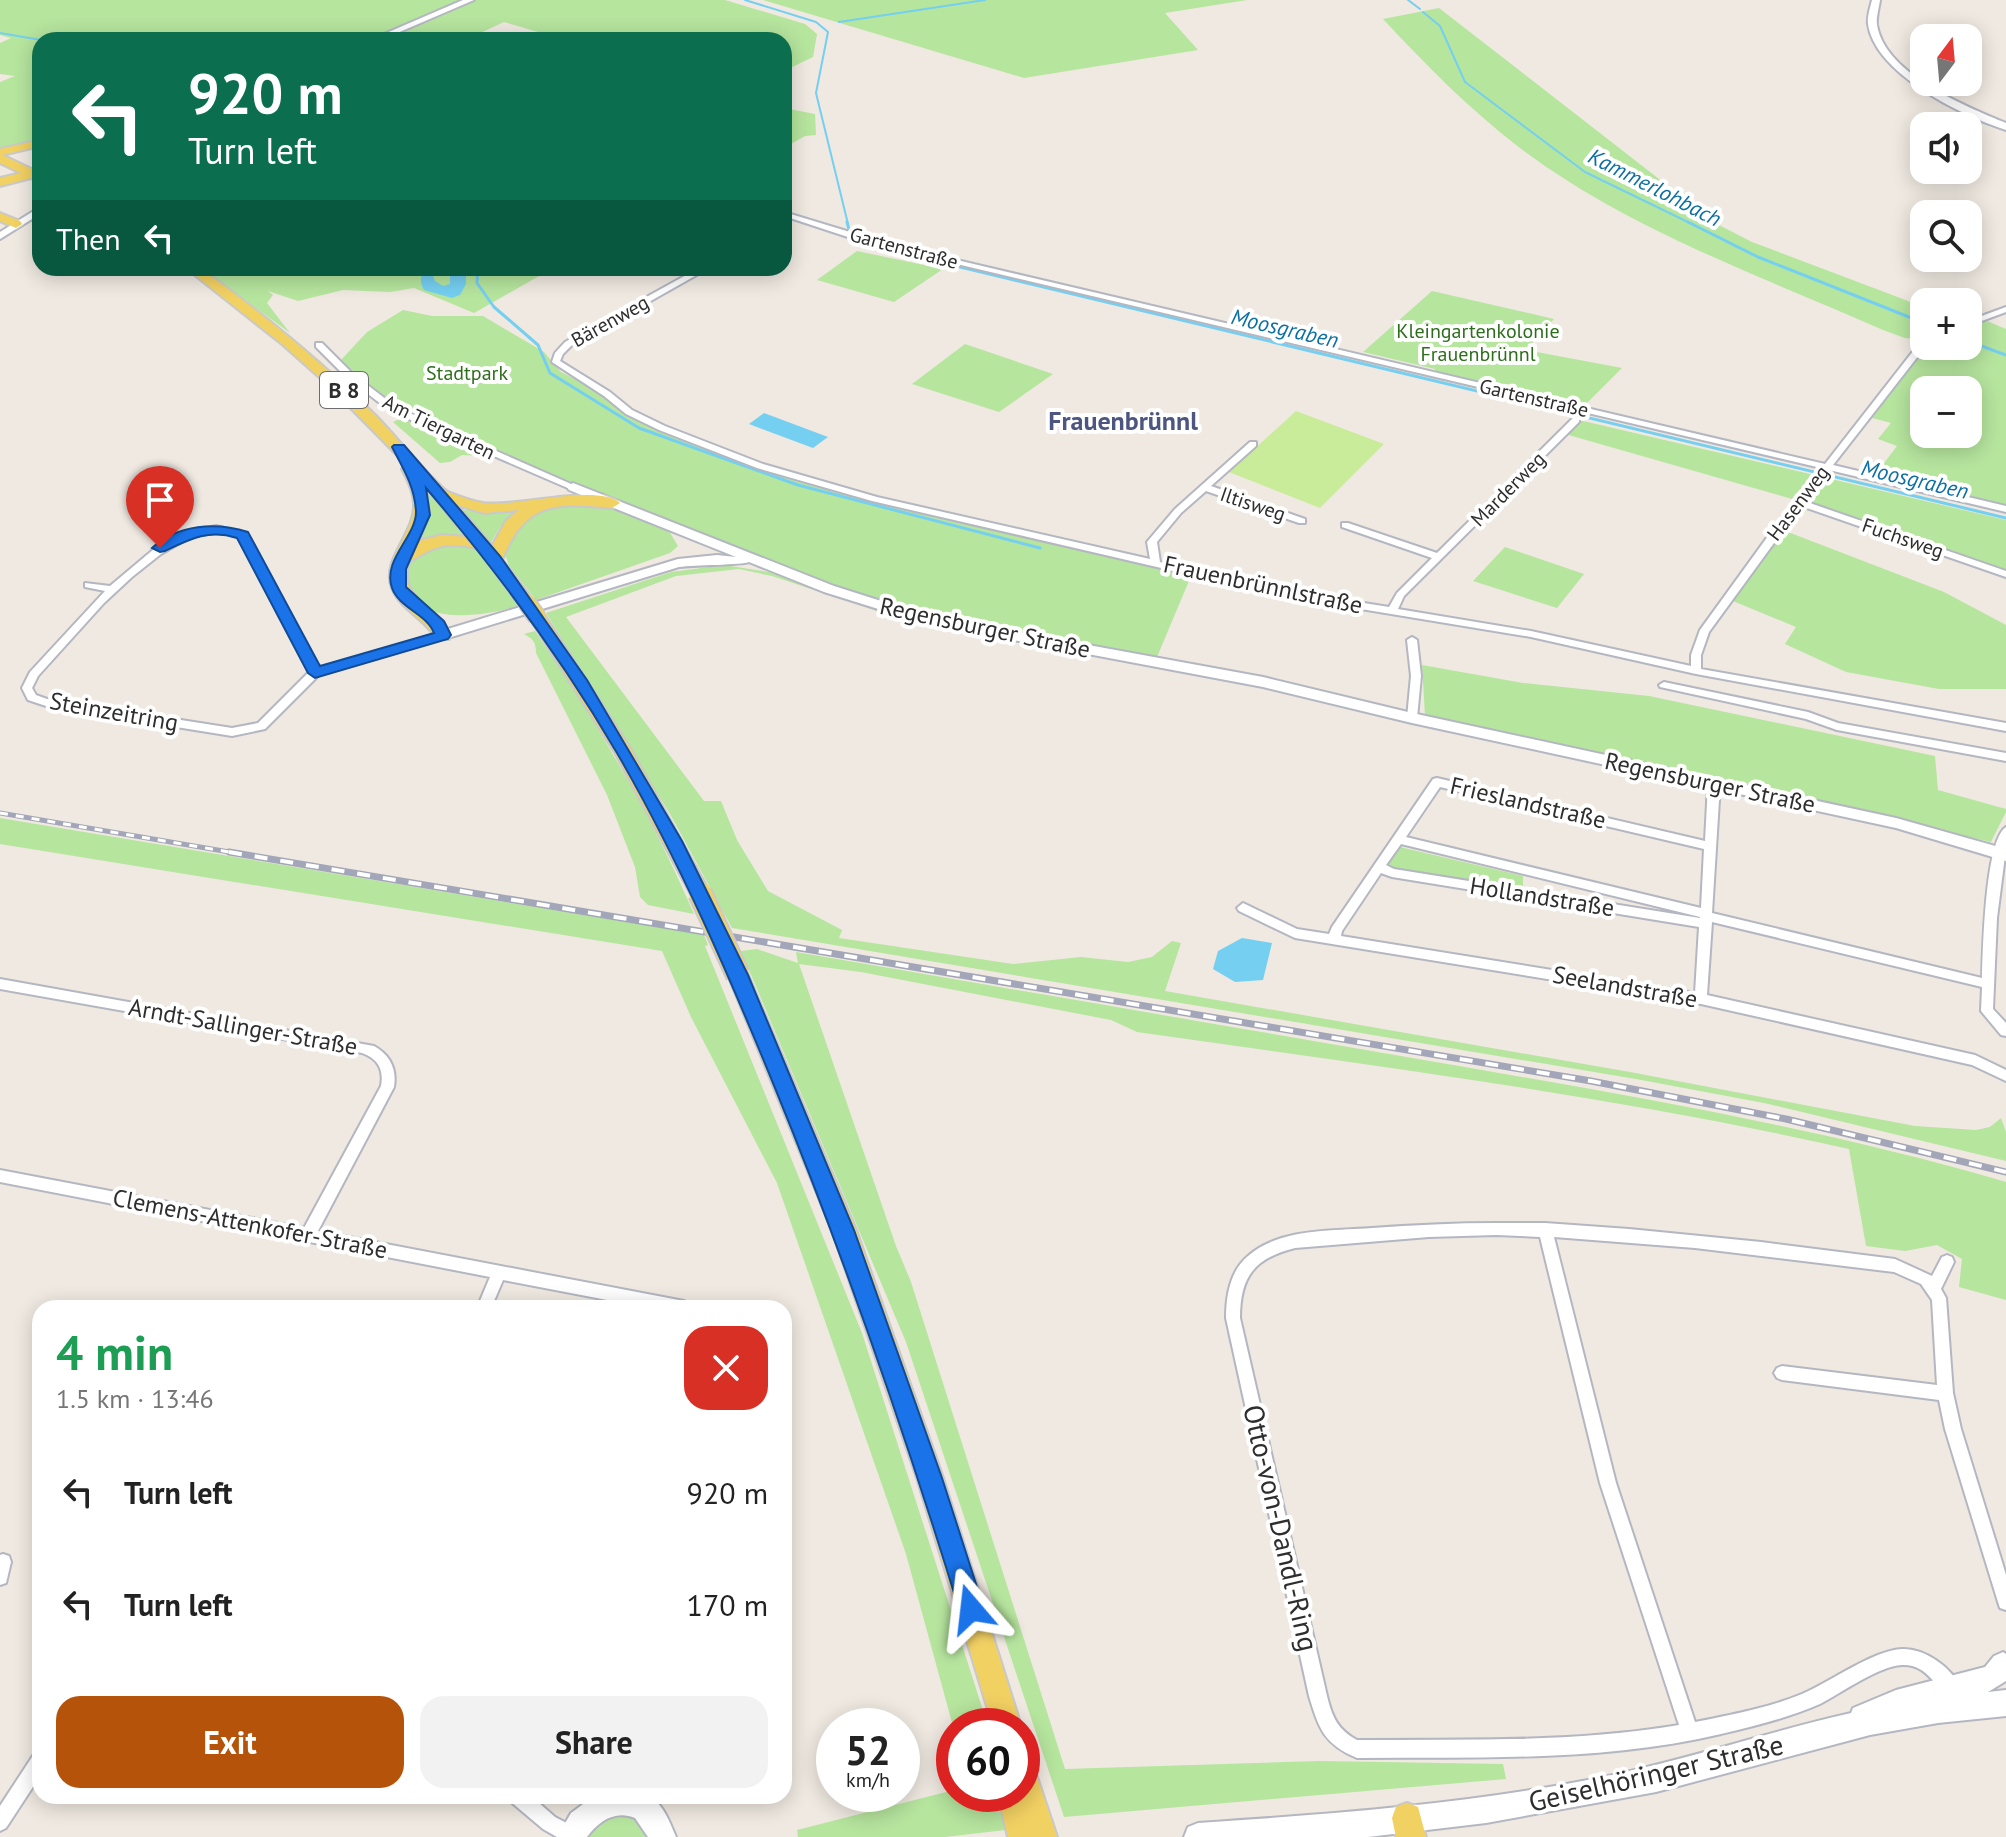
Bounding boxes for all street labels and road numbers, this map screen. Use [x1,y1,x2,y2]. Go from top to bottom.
street label: Gartenstraße [847,221,961,275]
street label: Bärenweg [567,289,653,353]
road number: B 8 [320,372,368,408]
street label: Gartenstraße [1477,373,1591,423]
street label: Am Tiergarten [379,389,499,465]
street label: Marderweg [1465,446,1551,532]
street label: Hasenweg [1761,460,1835,546]
street label: Iltisweg [1217,481,1289,527]
street label: Fuchsweg [1859,512,1947,564]
street label: Frauenbrünnlstraße [1161,548,1365,621]
street label: Regensburger Straße [877,590,1093,665]
street label: Steinzeitring [47,685,181,738]
street label: Regensburger Straße [1602,745,1818,820]
street label: Frieslandstraße [1447,770,1609,835]
street label: Hollandstraße [1468,870,1616,923]
street label: Seelandstraße [1550,959,1700,1014]
street label: Arndt-Sallinger-Straße [126,991,360,1062]
street label: Clemens-Attenkofer-Straße [110,1182,390,1265]
street label: Otto-von-Dandl-Ring [1235,1401,1328,1655]
street label: Geiselhöringer Straße [1525,1725,1787,1820]

